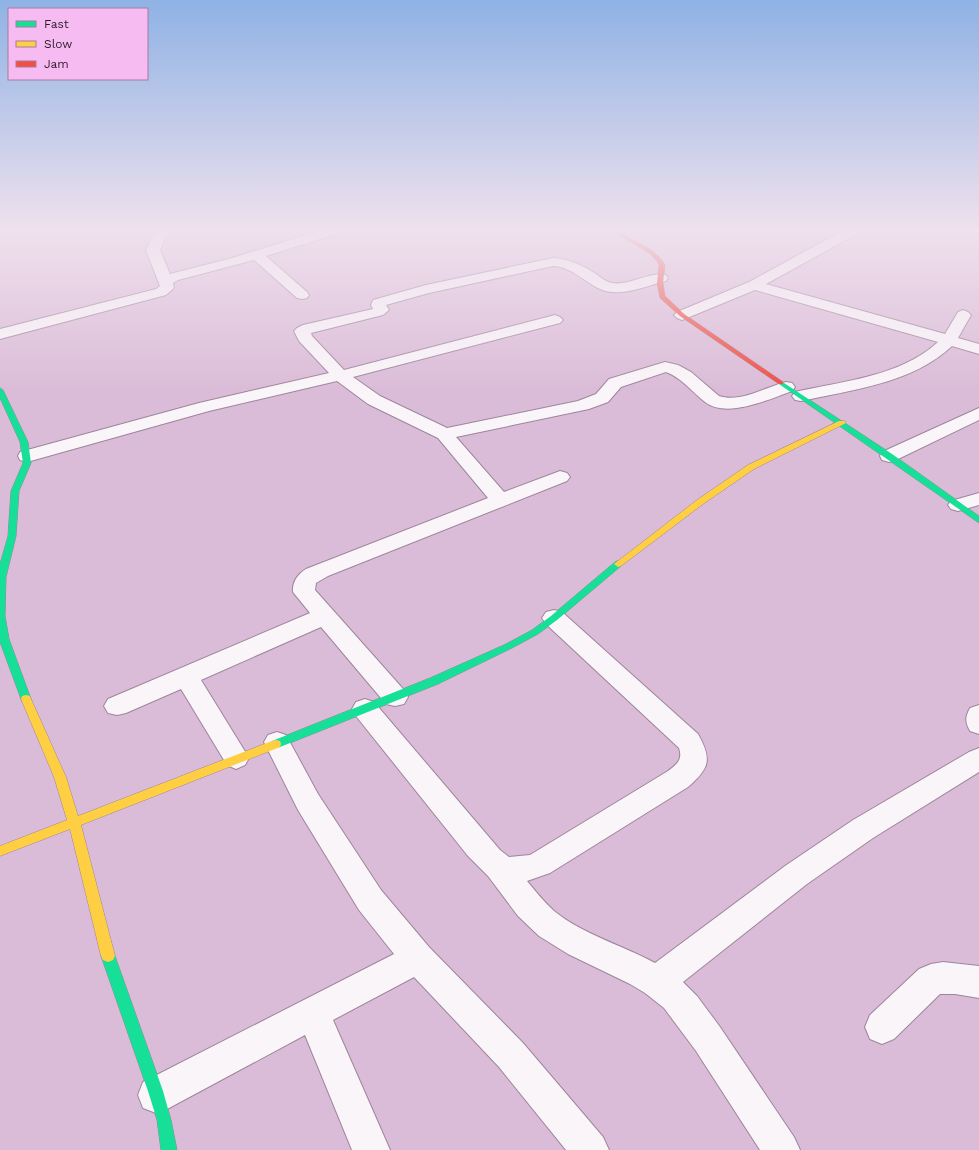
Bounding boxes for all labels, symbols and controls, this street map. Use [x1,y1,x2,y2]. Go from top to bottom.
legend [8,8,148,80]
text: Fast [44,17,69,31]
text: Slow [44,37,72,51]
text: Jam [44,57,69,71]

